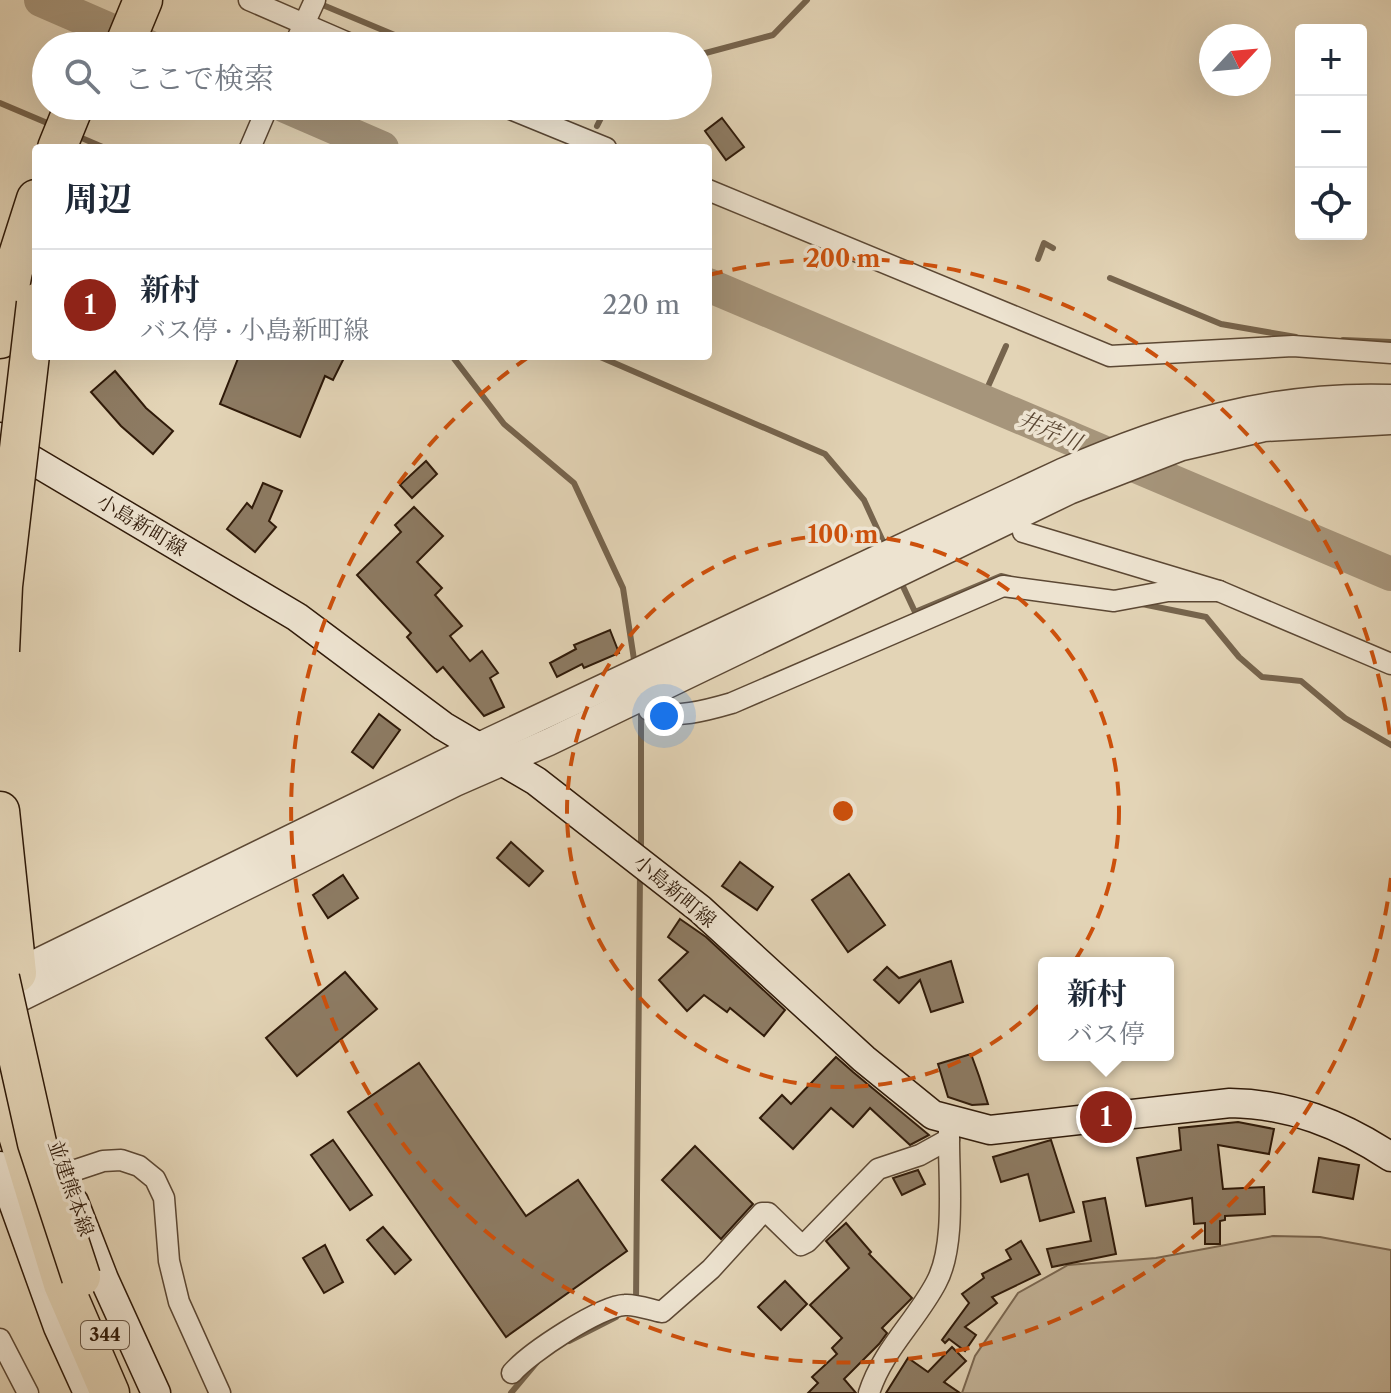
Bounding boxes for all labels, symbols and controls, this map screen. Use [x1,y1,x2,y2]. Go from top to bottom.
north arrow [1199,24,1271,96]
map controls [1295,24,1367,240]
button: + [1295,24,1367,96]
search box [32,32,712,120]
icon: search [60,54,104,98]
text: ここで検索 [124,60,274,97]
button: − [1295,96,1367,168]
button: locate [1295,168,1367,240]
text: 周辺 [64,178,132,220]
text: 200 m [806,244,880,273]
text: 新村 [140,271,200,308]
text: 1 [84,289,96,321]
text: 220 m [602,289,680,321]
text: バス停 · 小島新町線 [140,314,369,346]
water label: 井芹川 [1014,405,1087,457]
street label: 小島新町線 [93,489,191,561]
text: 100 m [807,520,879,549]
your location [644,696,684,736]
centre of rings [829,797,857,825]
street label: 小島新町線 [629,850,721,932]
popup [1038,957,1174,1061]
text: 新村 [1067,975,1127,1012]
text: バス停 [1067,1018,1145,1050]
pin: 1 [1080,1087,1132,1147]
street label: 並建熊本線 [43,1137,99,1239]
road number: 344 [81,1321,129,1349]

